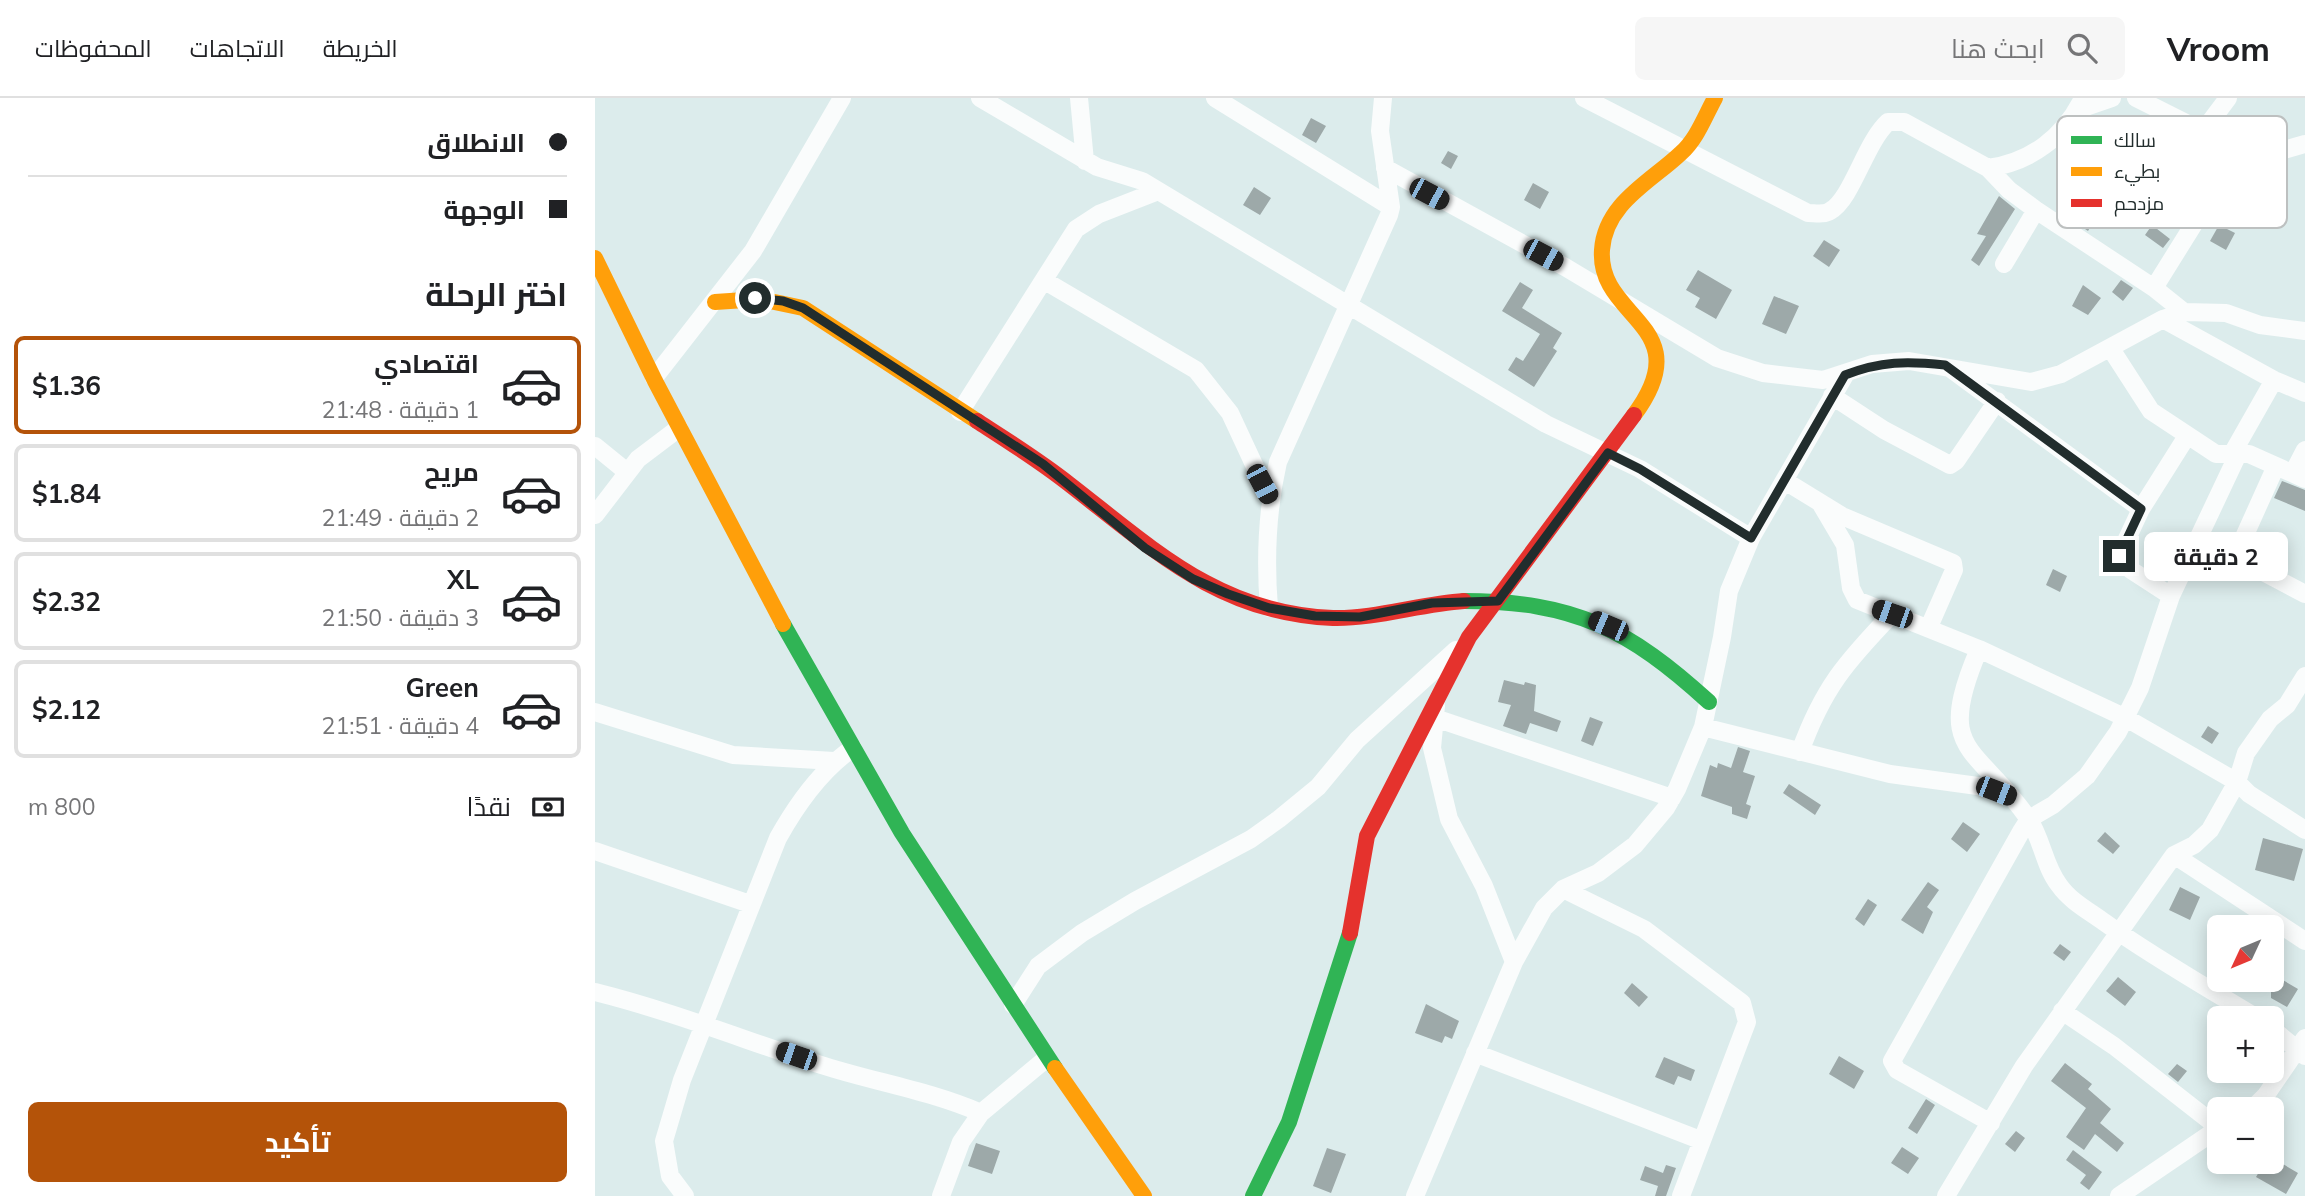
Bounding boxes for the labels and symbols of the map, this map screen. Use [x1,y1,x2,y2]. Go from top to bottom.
legend [2057,116,2287,228]
text: سالك [2114,128,2156,152]
text: بطيء [2114,159,2160,186]
car [1406,175,1453,213]
text: مزدحم [2114,191,2164,217]
car [1520,236,1567,274]
route start [739,282,771,314]
car [1243,461,1282,507]
callout: 2 دقيقة [2143,532,2287,580]
route end [2103,540,2135,572]
car [1869,597,1916,631]
car [1585,608,1632,644]
car [1973,774,2020,808]
north arrow [2207,915,2284,992]
car [773,1039,820,1073]

